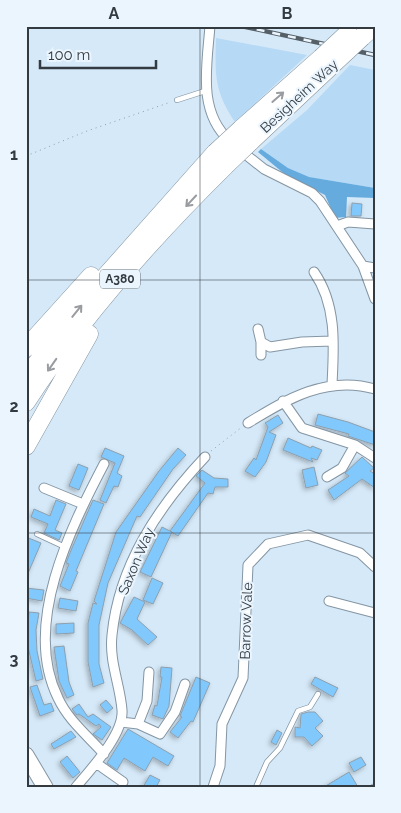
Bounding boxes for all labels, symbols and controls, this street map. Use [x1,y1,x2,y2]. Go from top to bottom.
text: A [109,4,120,23]
text: B [282,4,293,23]
scale bar [40,38,156,70]
text: 100 m [48,46,90,64]
street label: Besigheim Way [257,56,341,136]
one-way arrow [271,91,284,103]
text: 1 [10,145,18,164]
one-way arrow [185,195,197,207]
road number: A380 [100,270,140,288]
one-way arrow [71,304,82,317]
one-way arrow [47,358,57,372]
text: 2 [9,397,19,416]
street label: Saxon Way [115,525,157,597]
street label: Barrow Vale [237,582,255,660]
text: 3 [10,650,19,669]

